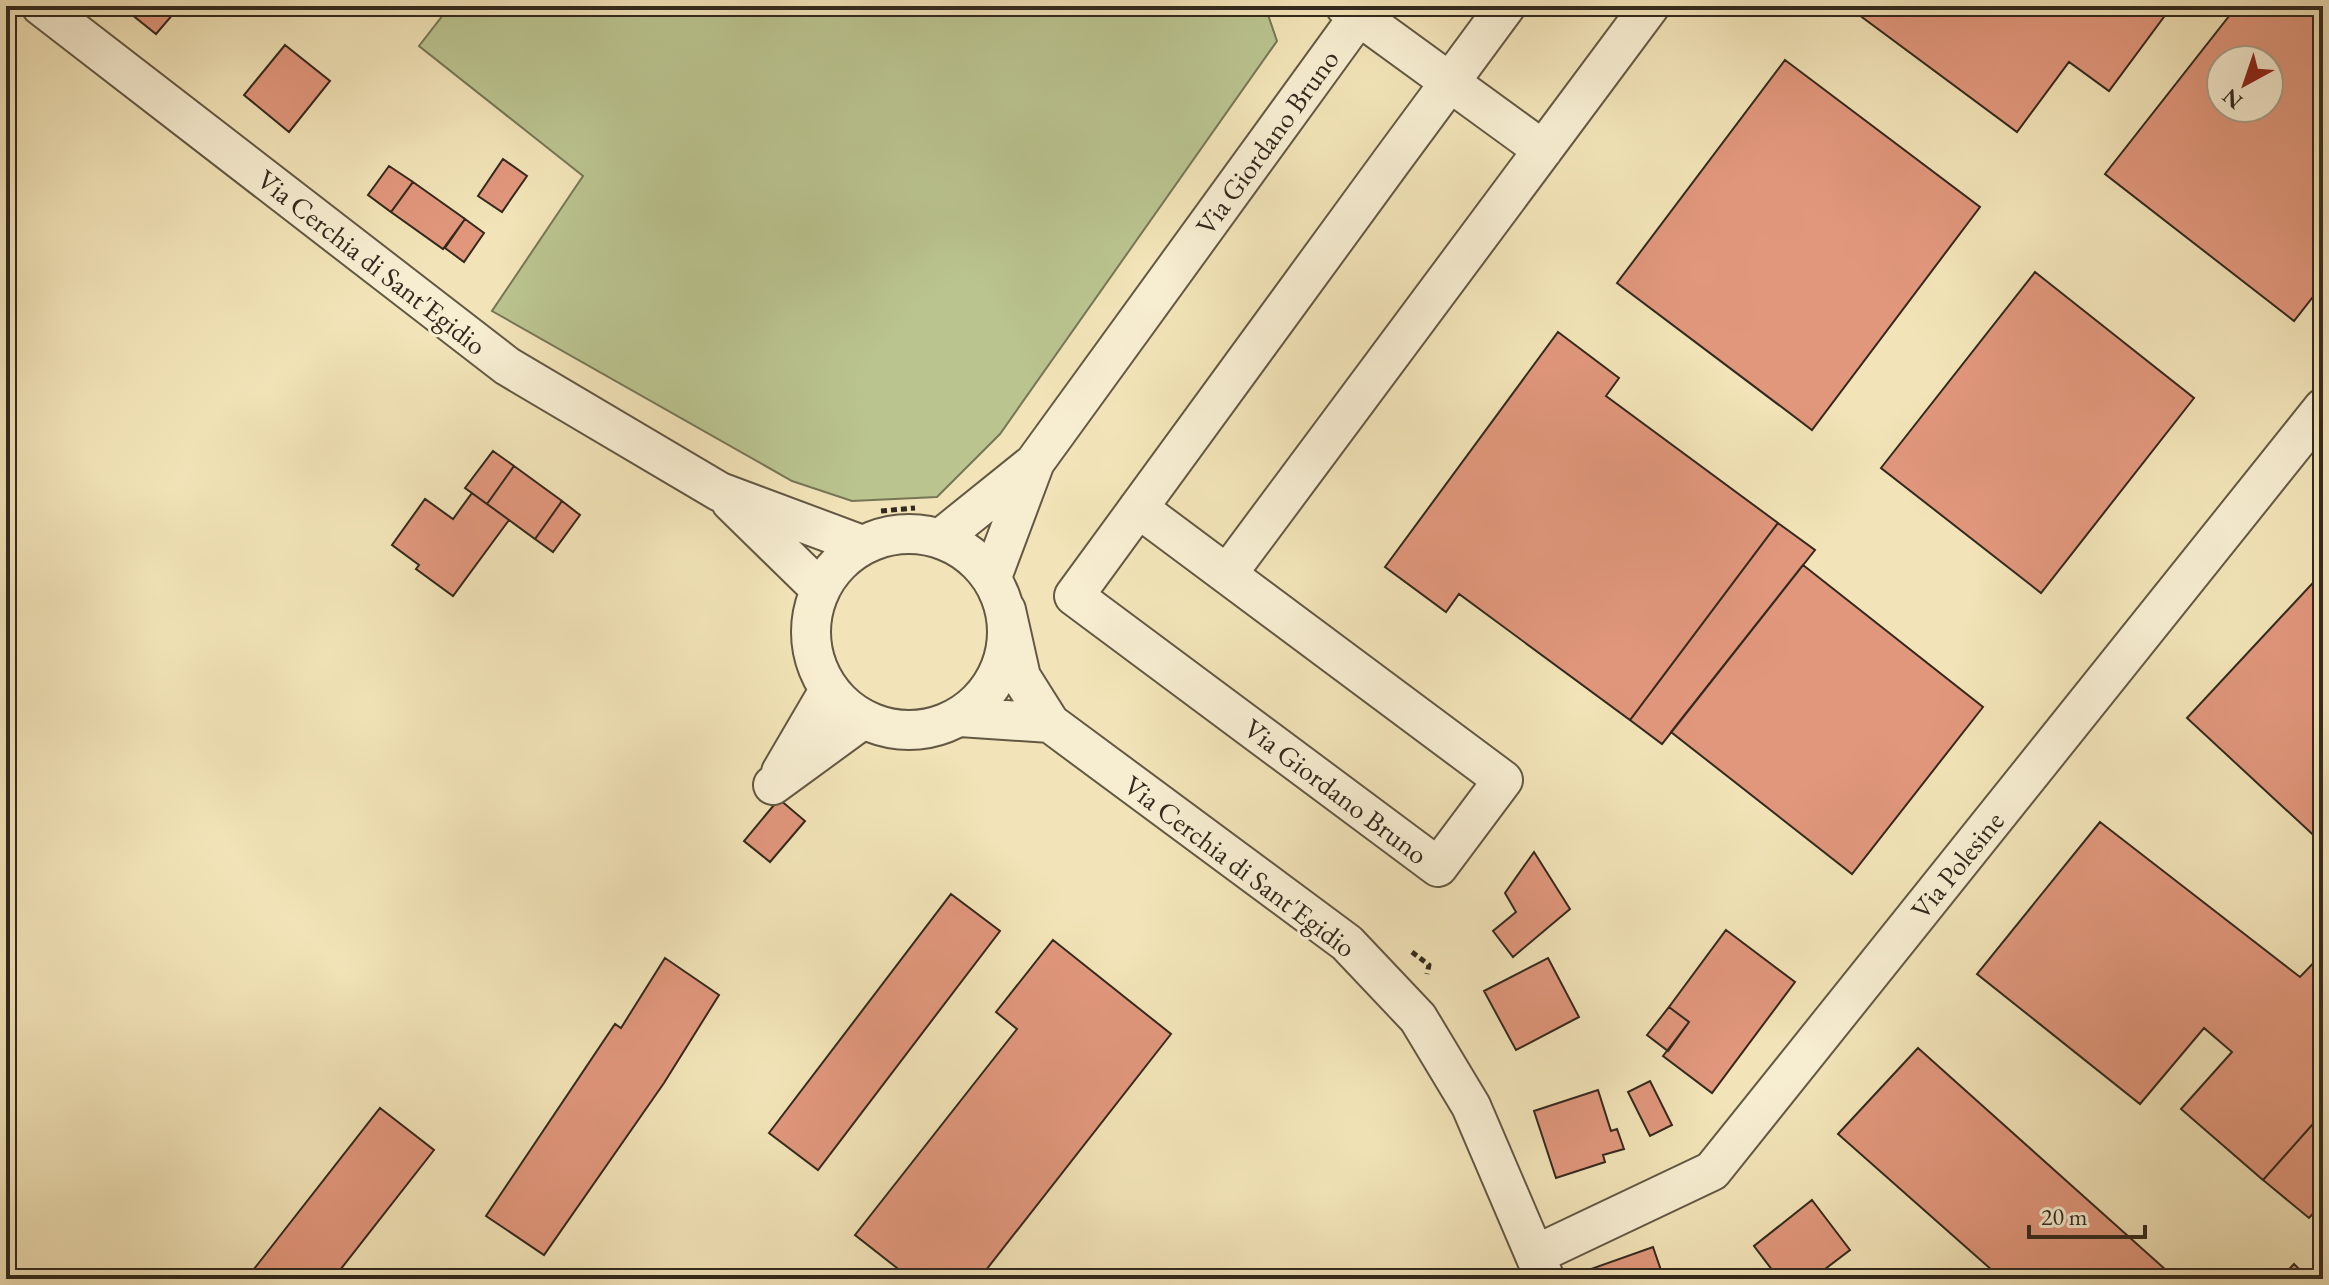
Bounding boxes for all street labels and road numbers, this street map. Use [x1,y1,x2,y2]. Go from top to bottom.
street label: Via Giordano Bruno [1187,42,1347,242]
street label: Via Cerchia di Sant'Egidio [250,161,494,363]
street label: Via Giordano Bruno [1237,710,1435,872]
street label: Via Cerchia di Sant'Egidio [1117,767,1363,965]
street label: Via Polesine [1903,804,2012,926]

